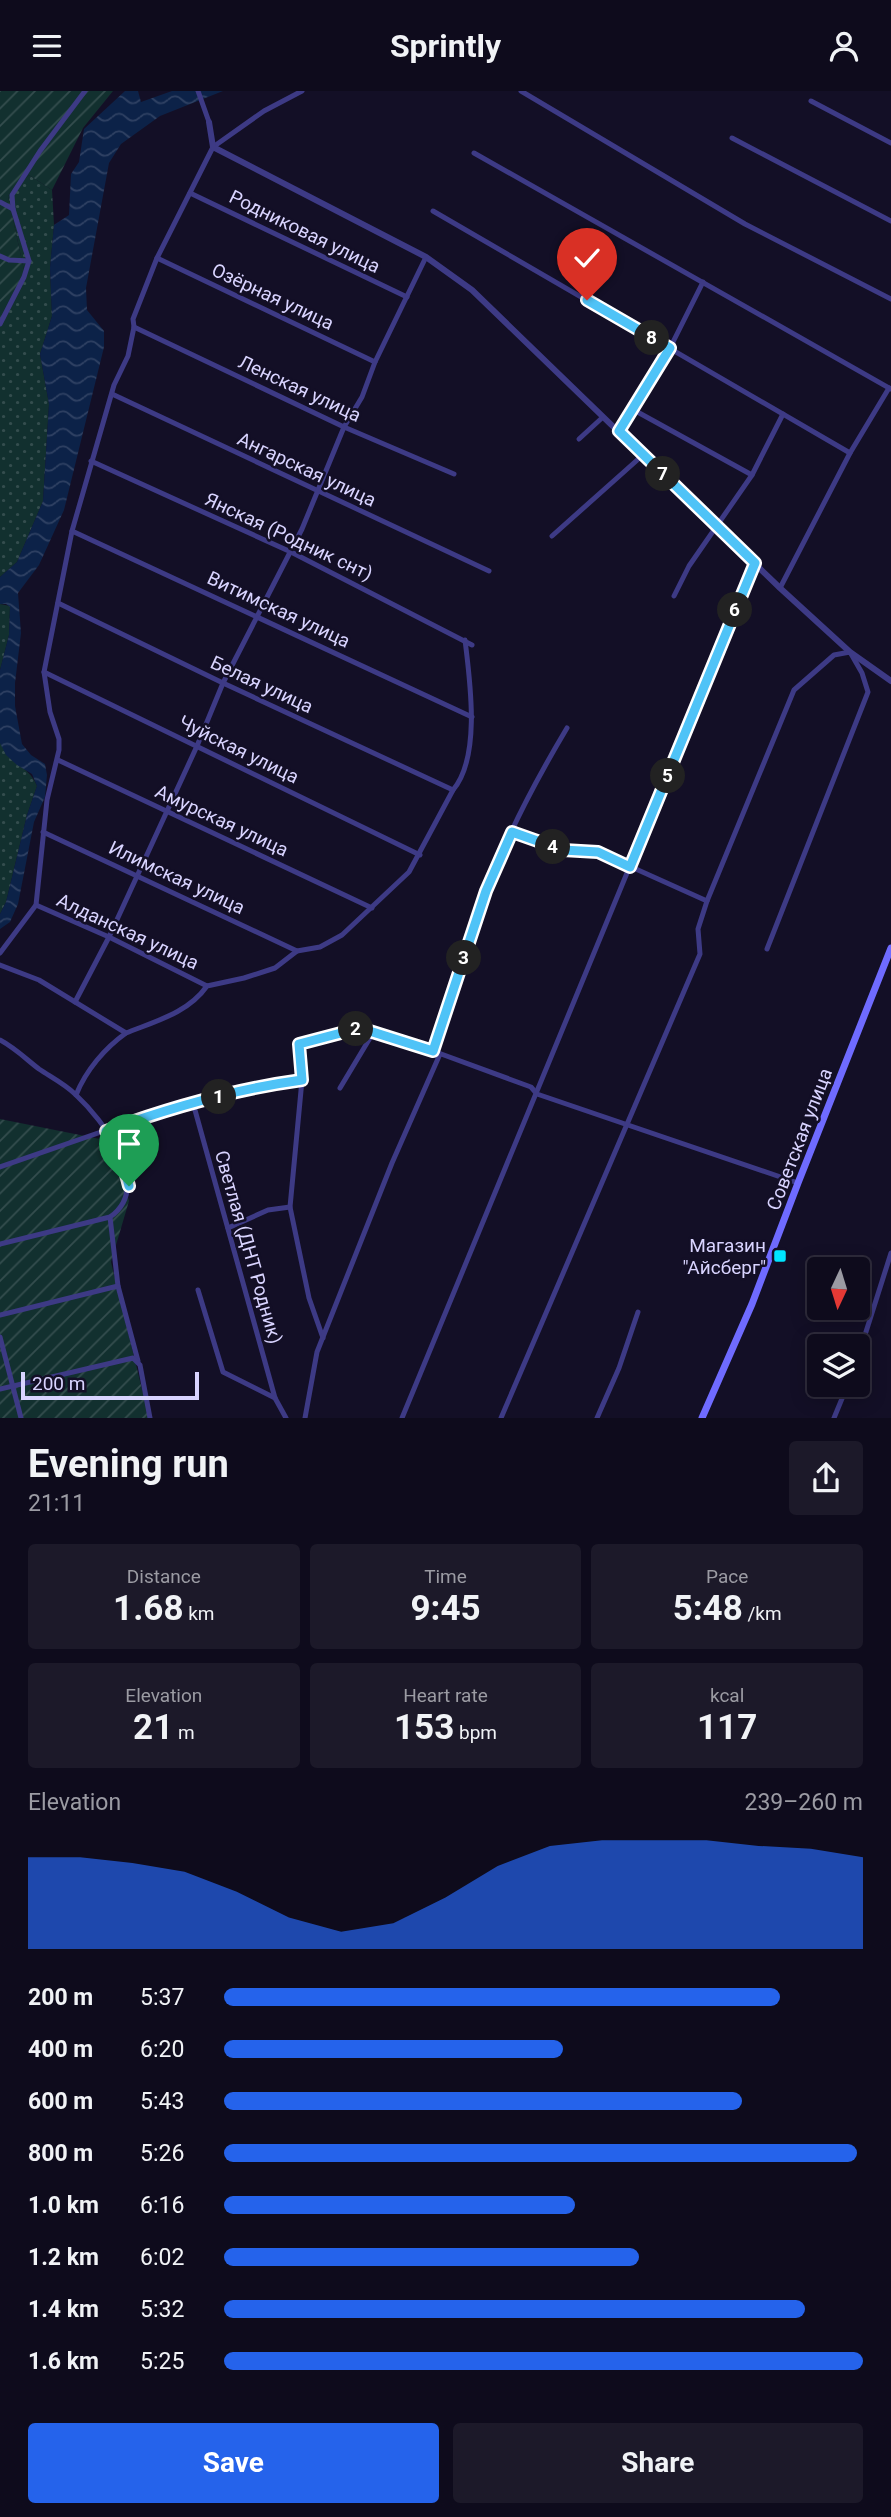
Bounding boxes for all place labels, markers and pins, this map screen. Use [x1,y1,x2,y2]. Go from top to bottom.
pin [557,228,617,300]
pin: 8 [634,321,670,355]
pin: 7 [646,457,680,491]
pin: 6 [718,593,752,627]
pin: 5 [650,759,686,793]
pin: 4 [536,829,570,865]
pin: 3 [447,941,482,975]
pin: 2 [338,1011,374,1047]
pin: 1 [202,1079,236,1115]
pin [99,1114,159,1186]
place label: Магазин "Айсберг" [682,1234,766,1279]
marker: Магазин "Айсберг" [772,1248,788,1264]

